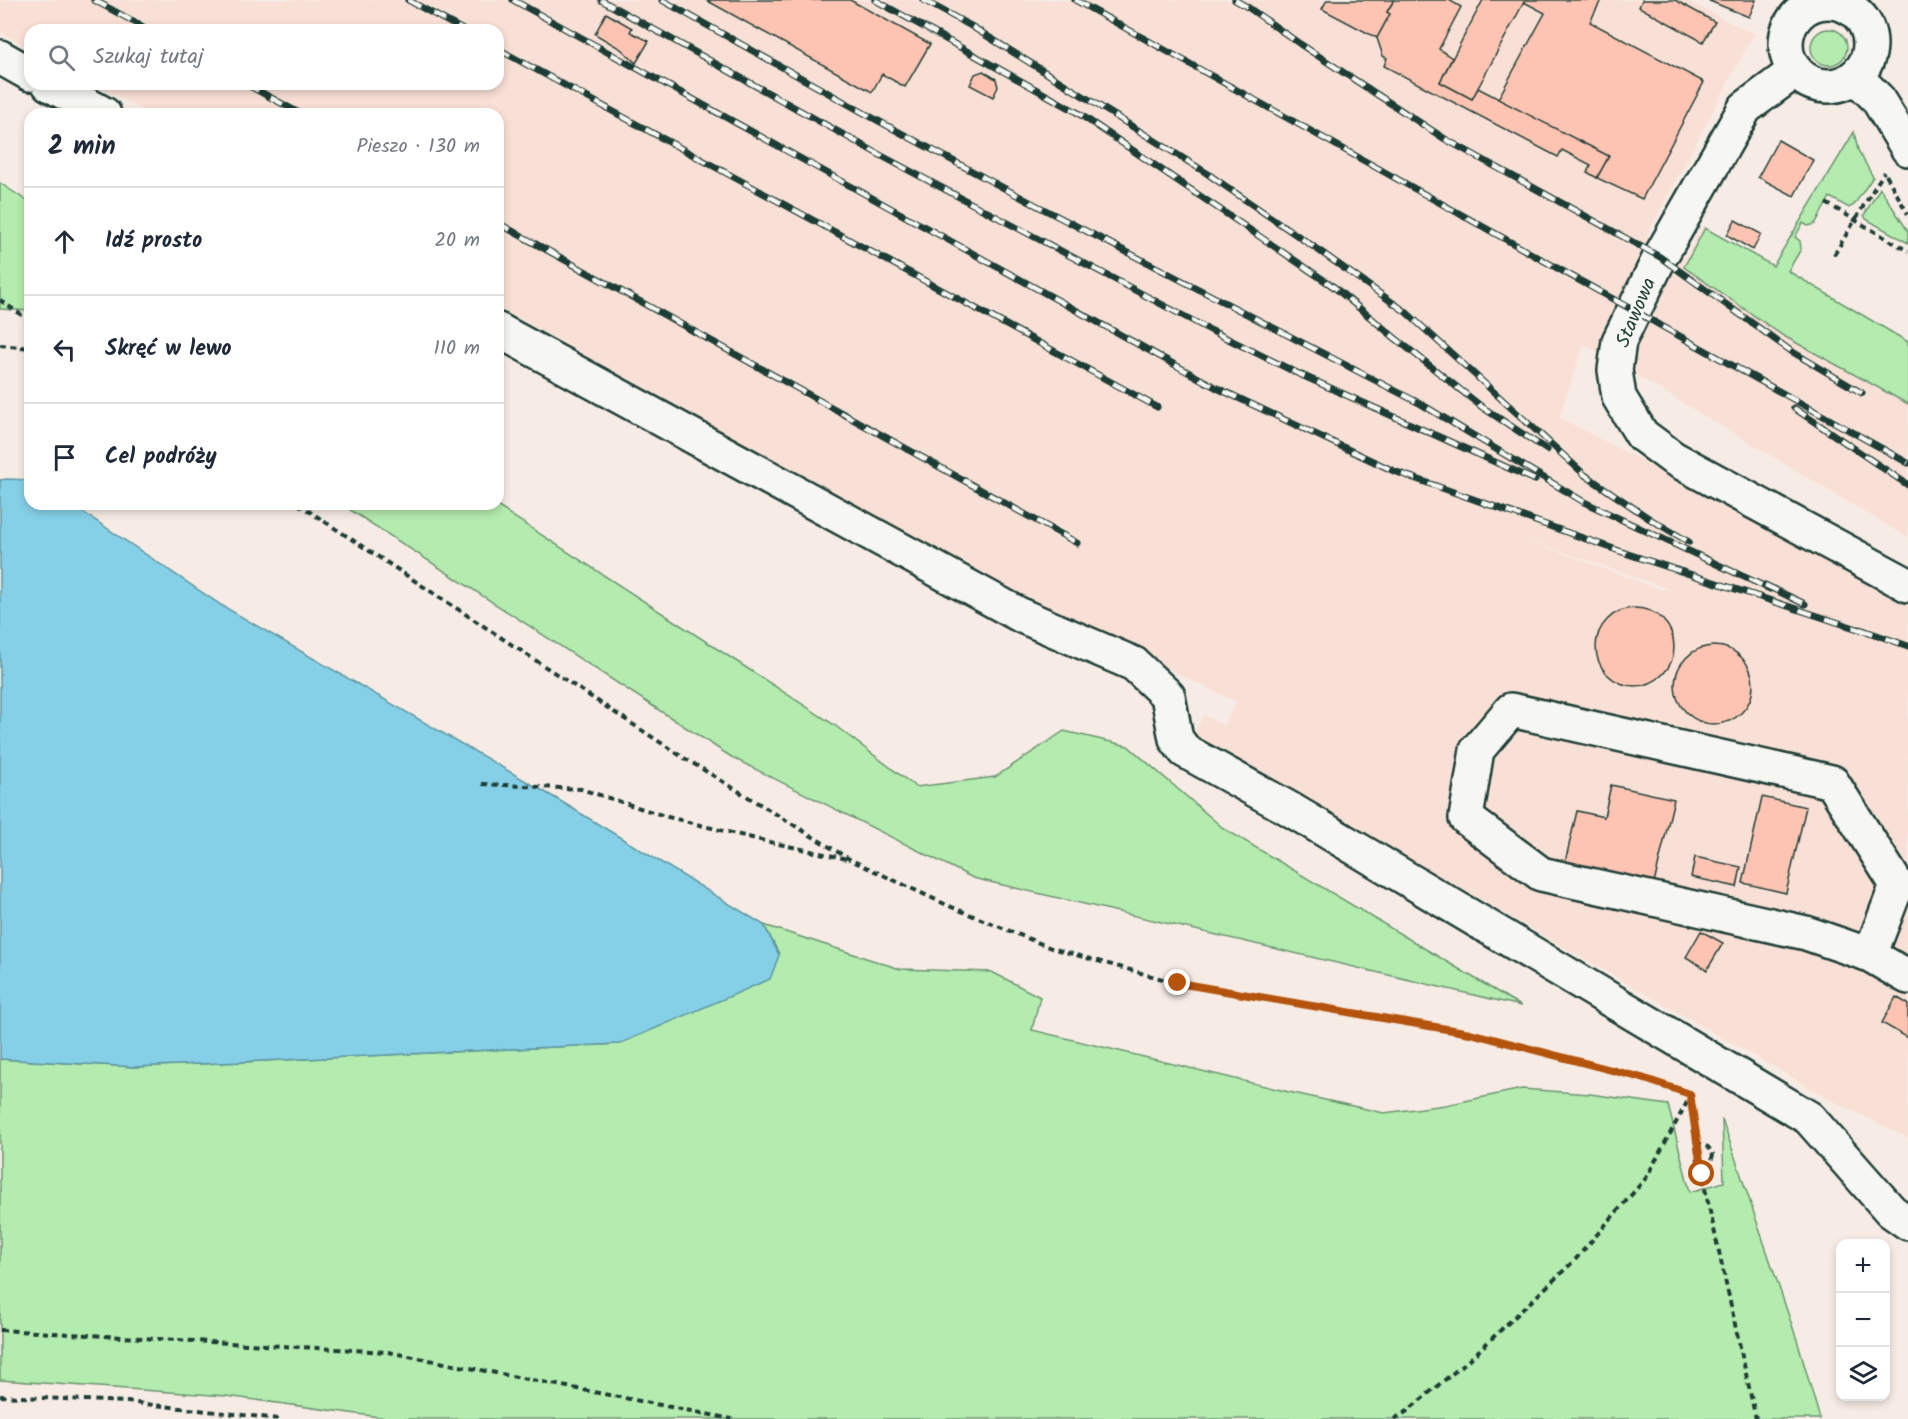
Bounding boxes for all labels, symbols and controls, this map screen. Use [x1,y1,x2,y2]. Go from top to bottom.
search box [24,24,504,90]
text: Szukaj tutaj [93,40,204,75]
icon: search [45,41,78,74]
text: 2 min [48,126,116,168]
text: Pieszo · 130 m [357,131,480,163]
text: Idź prosto [105,224,202,259]
icon: ahead [48,225,81,258]
text: 20 m [434,225,480,257]
street label: Stawowa [1608,273,1666,353]
text: Skręć w lewo [105,332,232,367]
icon: left [48,333,81,366]
text: 110 m [434,333,480,365]
text: Cel podróży [105,440,217,475]
icon: arrive [48,441,81,474]
route end [1164,969,1190,995]
route start [1688,1160,1714,1186]
map controls [1836,1239,1890,1401]
button: + [1836,1239,1890,1293]
button: − [1836,1293,1890,1347]
button: layers [1836,1347,1890,1401]

